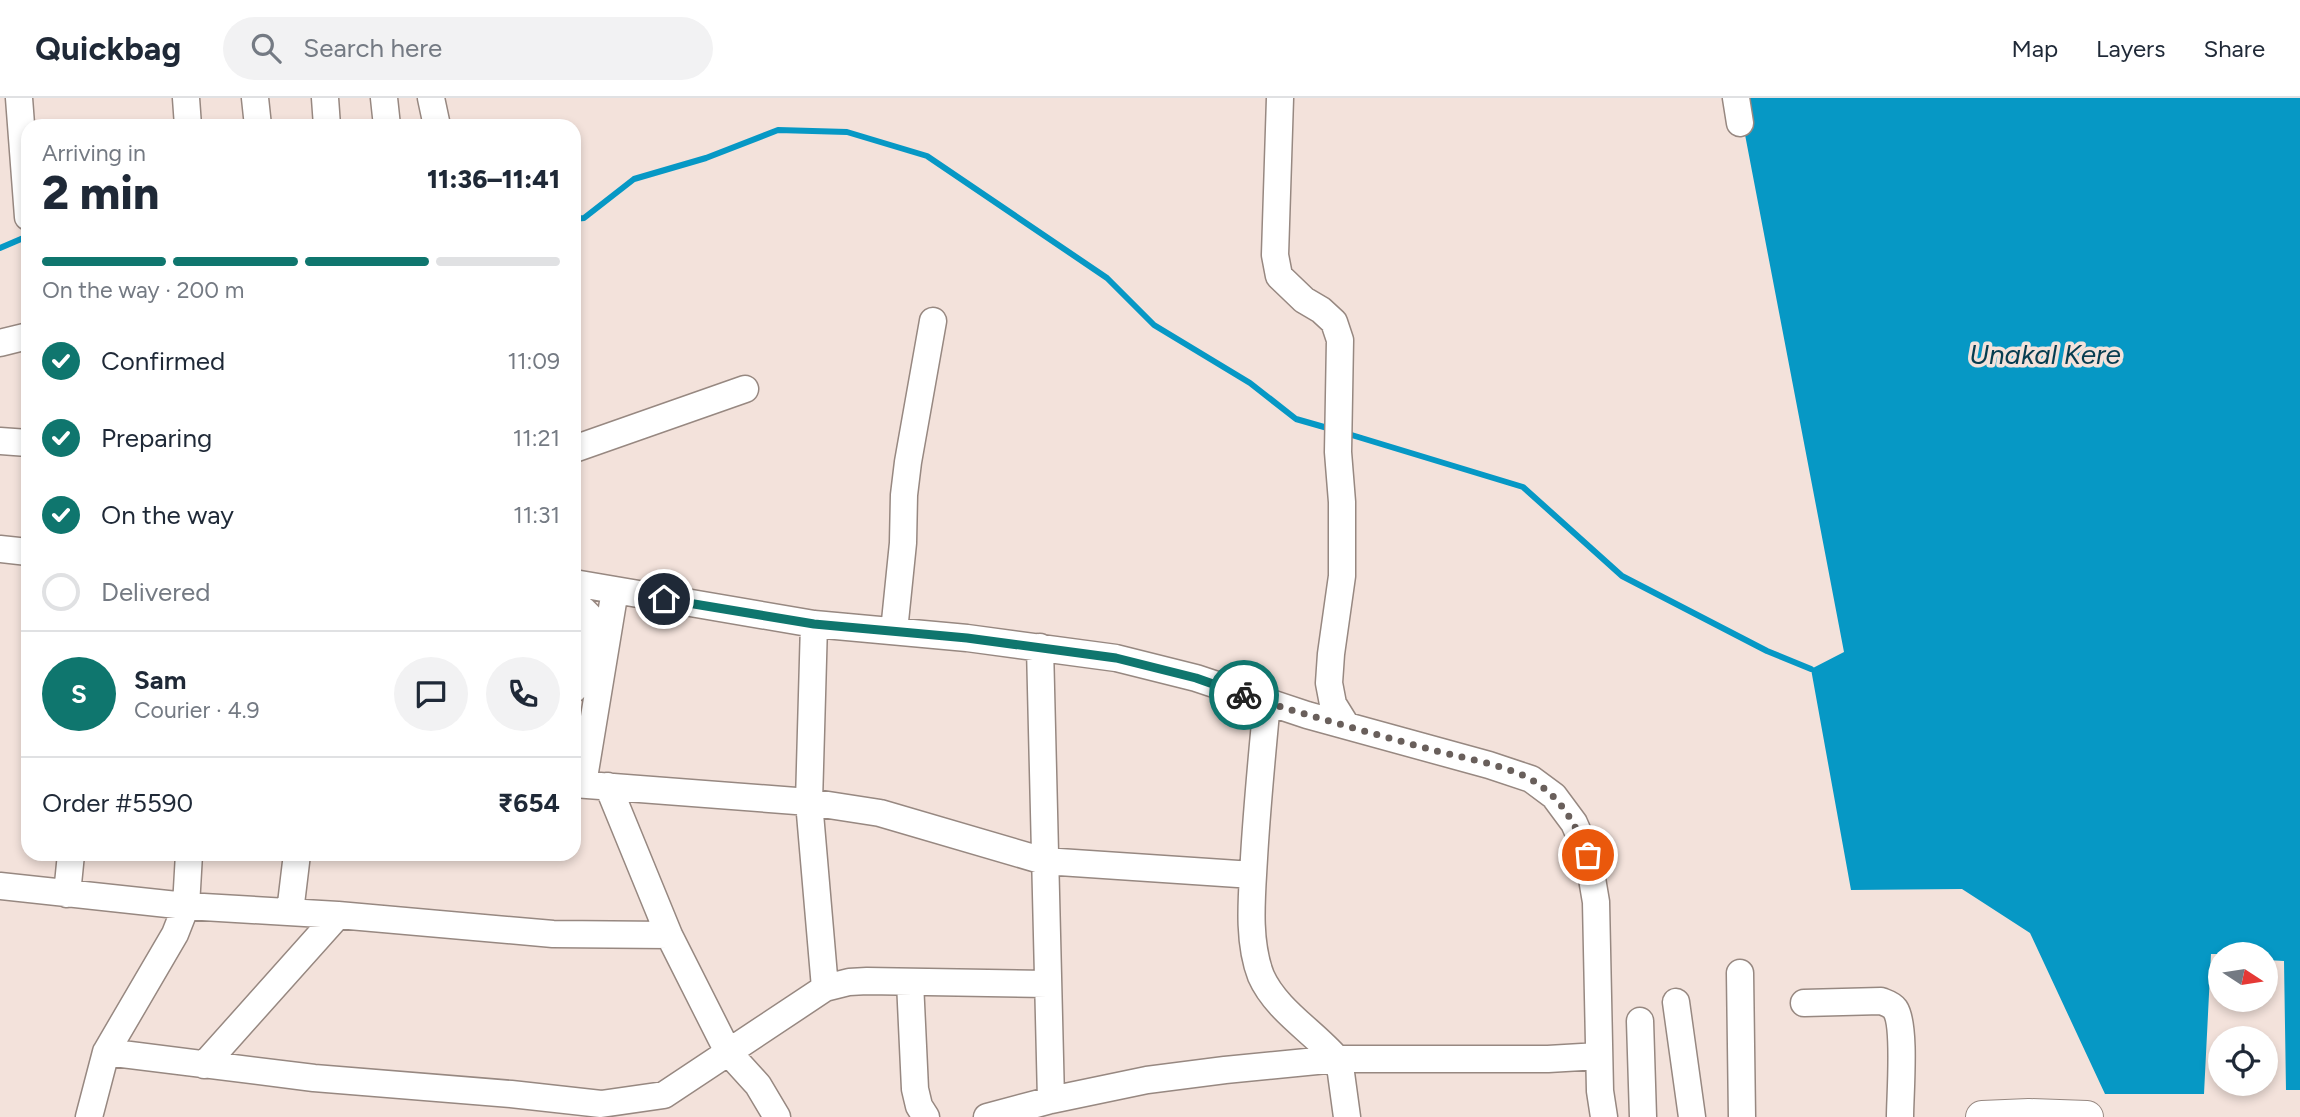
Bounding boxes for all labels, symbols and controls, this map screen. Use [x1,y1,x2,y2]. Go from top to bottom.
search box [223,17,713,80]
text: Quickbag [35,29,181,68]
icon: search [247,29,285,67]
text: Search here [303,32,442,64]
text: Map [2011,34,2058,63]
text: Layers [2096,34,2165,63]
text: Share [2203,34,2265,63]
text: Arriving in [42,139,146,167]
text: 11:36–11:41 [427,163,560,195]
text: 2 min [42,165,159,221]
text: On the way · 200 m [42,276,244,304]
water label: Unakal Kere [1969,337,2121,371]
icon: check [42,342,80,380]
text: Confirmed [101,345,225,377]
text: 11:09 [507,347,560,375]
icon: check [42,419,80,457]
text: Preparing [101,422,212,454]
text: 11:21 [513,424,560,452]
icon: check [42,496,80,534]
text: On the way [101,499,234,531]
text: 11:31 [513,501,560,529]
pin [634,569,694,629]
text: Delivered [101,576,210,608]
icon: home [645,580,683,618]
button: chat [394,657,468,731]
button: phone [486,657,560,731]
courier [1209,660,1279,730]
text: Sam [134,664,186,696]
icon: bike [1225,676,1263,714]
text: S [71,678,87,710]
text: Courier · 4.9 [134,696,260,724]
text: Order #5590 [42,787,193,819]
text: ₹654 [498,787,560,819]
pin [1558,825,1618,885]
icon: bag [1569,836,1607,874]
north arrow [2208,942,2278,1012]
map controls [2208,942,2278,1096]
button: locate [2208,1026,2278,1096]

